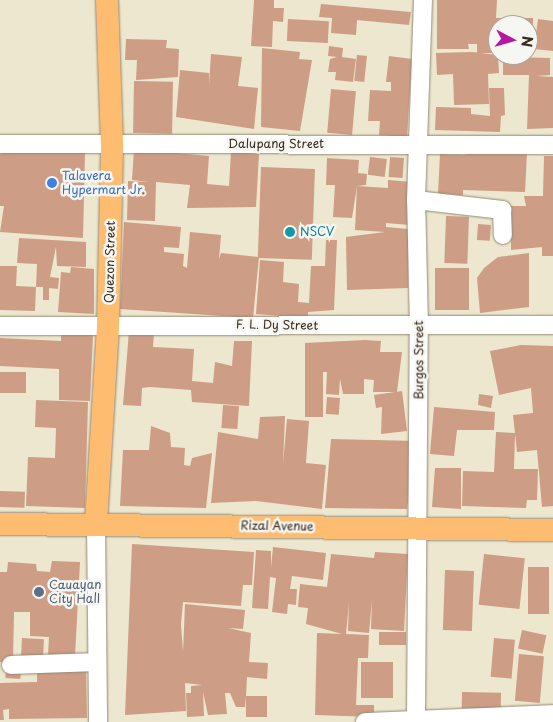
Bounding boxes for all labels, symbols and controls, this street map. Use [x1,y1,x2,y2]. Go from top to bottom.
north arrow [488,15,538,65]
text: N [516,35,538,48]
street label: Dalupang Street [228,137,324,151]
place label: Talavera Hypermart Jr. [62,169,145,197]
marker: Talavera Hypermart Jr. [46,177,58,189]
street label: Quezon Street [102,220,118,304]
place label: NSCV [300,225,334,239]
marker: NSCV [284,226,296,238]
street label: F. L. Dy Street [235,317,319,333]
street label: Burgos Street [412,320,426,400]
street label: Rizal Avenue [240,518,314,534]
place label: Cauayan City Hall [49,578,101,606]
marker: Cauayan City Hall [33,586,45,598]

